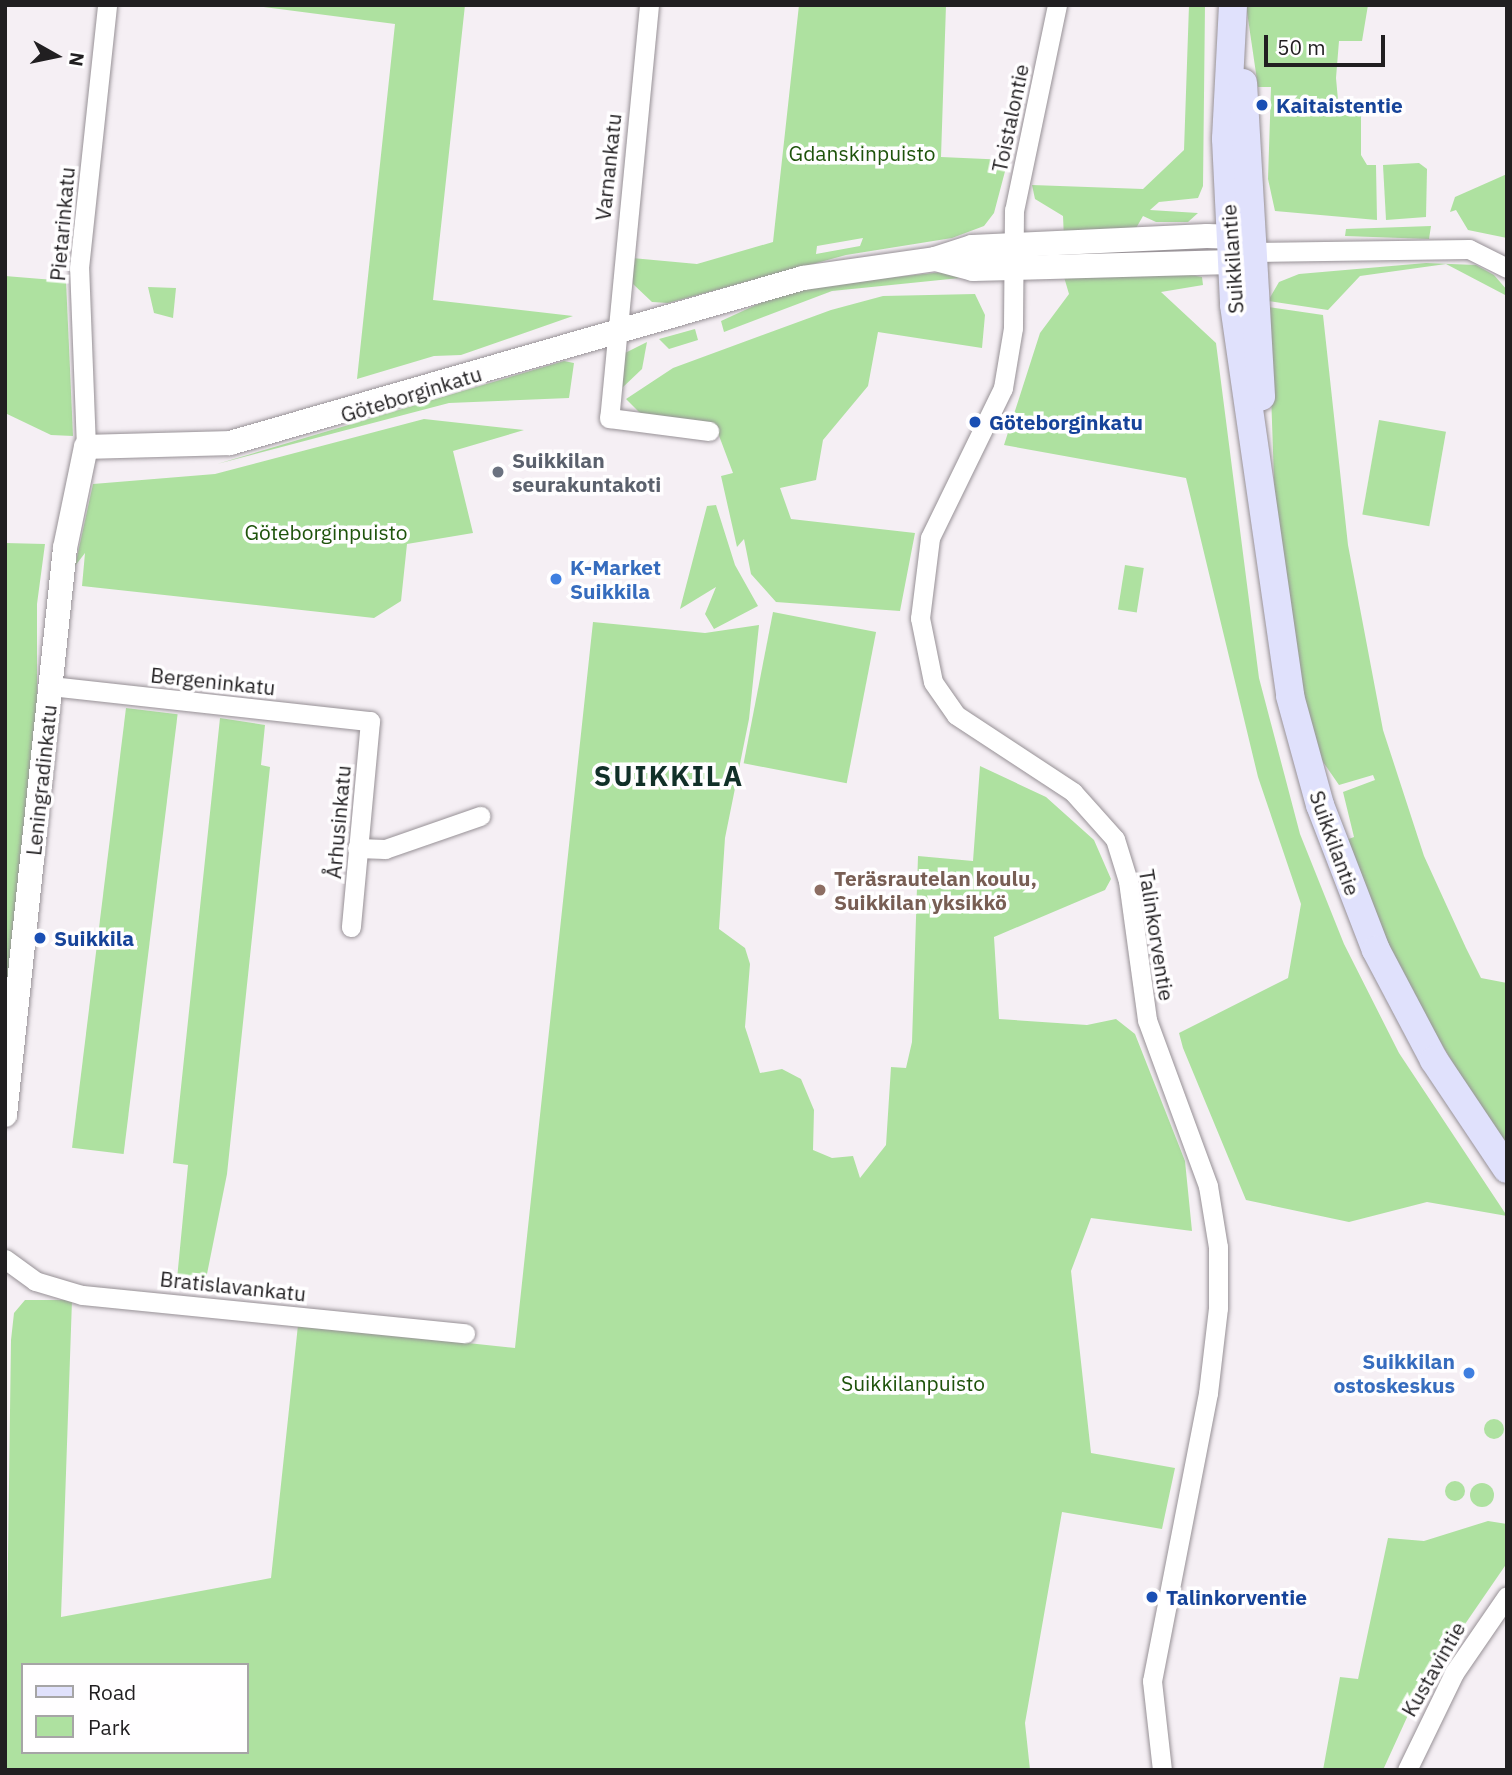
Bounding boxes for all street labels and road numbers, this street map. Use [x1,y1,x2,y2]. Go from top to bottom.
street label: Toistalontie [986,62,1034,174]
street label: Varnankatu [590,112,626,222]
street label: Pietarinkatu [44,166,80,282]
street label: Suikkilantie [1216,203,1248,315]
street label: Göteborginkatu [337,361,485,427]
street label: Bergeninkatu [149,662,277,700]
street label: Leningradinkatu [21,703,61,857]
street label: Århusinkatu [320,764,356,880]
street label: Suikkilantie [1304,787,1366,899]
street label: Talinkorventie [1134,867,1180,1003]
street label: Bratislavankatu [159,1266,307,1306]
street label: Kustavintie [1396,1617,1470,1721]

